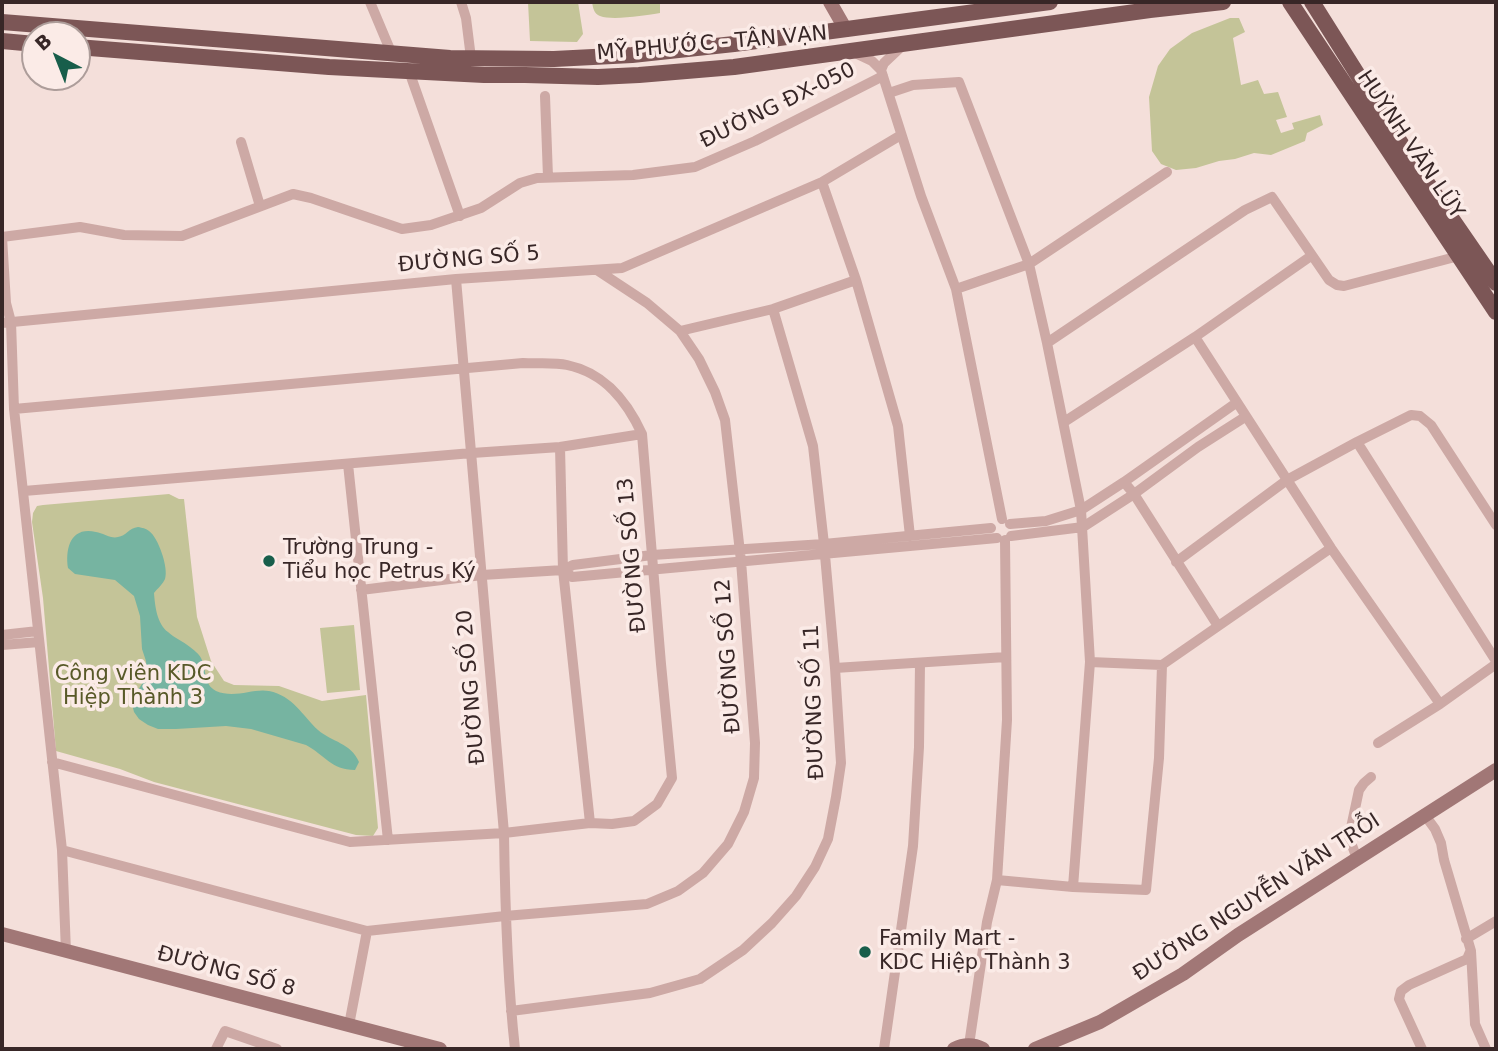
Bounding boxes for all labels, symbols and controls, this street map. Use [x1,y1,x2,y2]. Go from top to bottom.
north arrow [21,21,91,91]
street label: MỸ PHƯỚC - TÂN VẠN [596,21,828,67]
text: B [31,29,56,55]
street label: ĐƯỜNG ĐX-050 [696,58,860,154]
street label: HUỲNH VĂN LŨY [1351,66,1469,224]
street label: ĐƯỜNG SỐ 5 [397,241,541,279]
street label: ĐƯỜNG SỐ 13 [614,477,652,633]
place label: Trường Trung - Tiểu học Petrus Ký [283,536,476,586]
marker: Trường Trung - Tiểu học Petrus Ký [261,553,277,569]
street label: ĐƯỜNG SỐ 12 [711,578,747,734]
street label: ĐƯỜNG SỐ 20 [453,609,491,765]
street label: ĐƯỜNG SỐ 11 [800,624,830,780]
park label: Công viên KDC Hiệp Thành 3 [55,662,211,712]
street label: ĐƯỜNG NGUYỄN VĂN TRỖI [1129,809,1385,987]
place label: Family Mart - KDC Hiệp Thành 3 [879,927,1070,977]
street label: ĐƯỜNG SỐ 8 [154,941,298,1003]
marker: Family Mart - KDC Hiệp Thành 3 [857,944,873,960]

